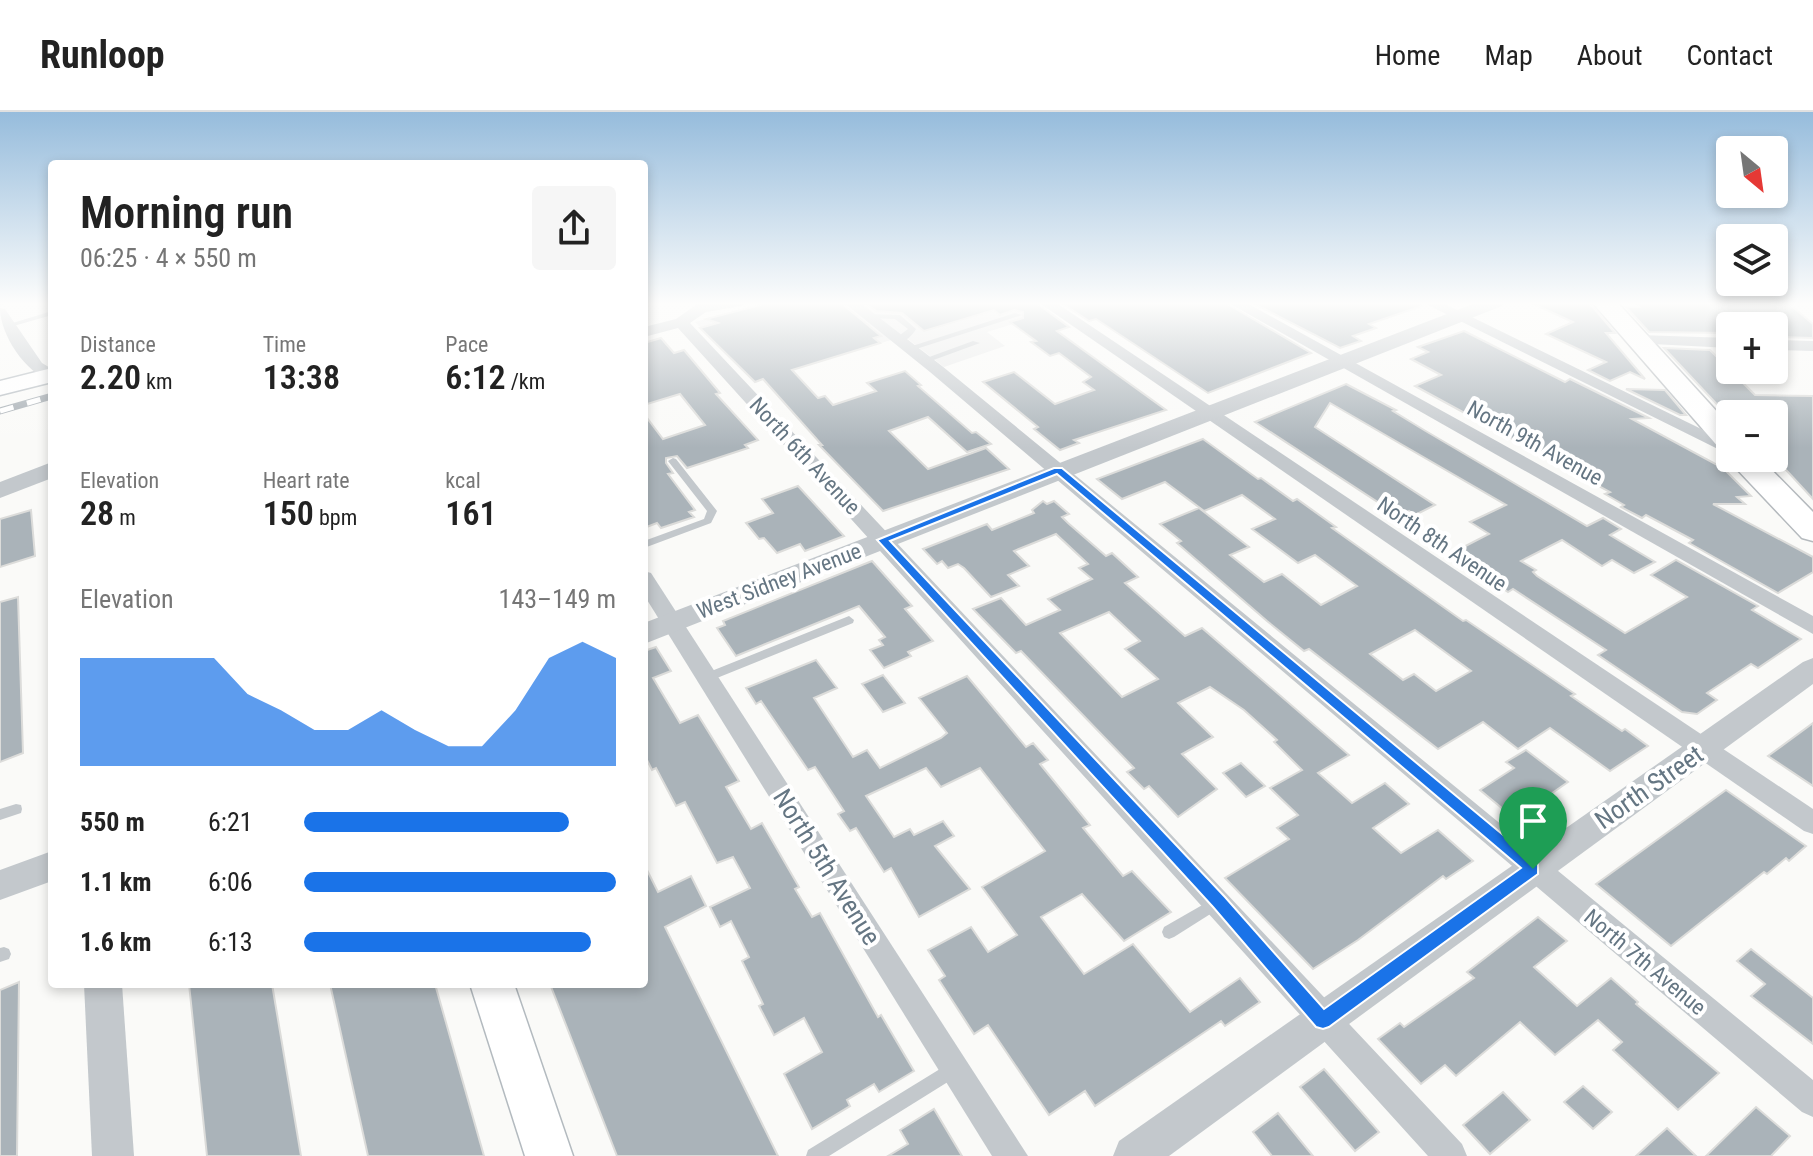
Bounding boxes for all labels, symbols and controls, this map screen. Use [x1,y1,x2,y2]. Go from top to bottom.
text: Runloop [40,33,165,77]
text: Home [1375,39,1440,72]
text: Map [1484,39,1533,72]
text: About [1577,39,1643,72]
text: Contact [1687,39,1773,72]
north arrow [1716,136,1788,208]
map controls [1716,136,1788,472]
button: share [532,186,616,270]
text: Morning run [80,187,293,239]
button: layers [1716,224,1788,296]
text: 06:25 · 4 × 550 m [80,243,257,273]
button: + [1716,312,1788,384]
text: Distance [80,332,156,357]
text: Time [263,332,306,357]
text: Pace [445,332,488,357]
text: 2.20 [80,357,141,397]
text: 13:38 [263,357,340,397]
text: 6:12 [445,357,506,397]
text: km [141,369,173,394]
text: /km [506,369,545,394]
street label: North 6th Avenue [745,392,865,520]
street label: North 9th Avenue [1463,396,1607,490]
button: − [1716,400,1788,472]
text: Elevation [80,468,159,493]
text: Heart rate [263,468,350,493]
text: kcal [445,468,481,493]
street label: North 8th Avenue [1373,492,1511,596]
text: 28 [80,493,114,533]
text: 150 [263,493,314,533]
text: 161 [445,493,497,533]
text: m [114,505,136,530]
text: bpm [314,505,357,530]
street label: West Sidney Avenue [693,538,865,624]
text: Elevation [80,584,174,614]
text: 143–149 m [499,584,616,614]
street label: North Street [1589,739,1709,835]
street label: North 5th Avenue [767,784,887,950]
pin [1499,787,1567,869]
icon: arrive [1511,799,1555,843]
text: 550 m [80,807,145,837]
text: 6:21 [208,807,253,837]
text: 1.1 km [80,867,152,897]
text: 6:06 [208,867,253,897]
street label: North 7th Avenue [1579,904,1711,1020]
text: 1.6 km [80,927,152,957]
text: 6:13 [208,927,253,957]

